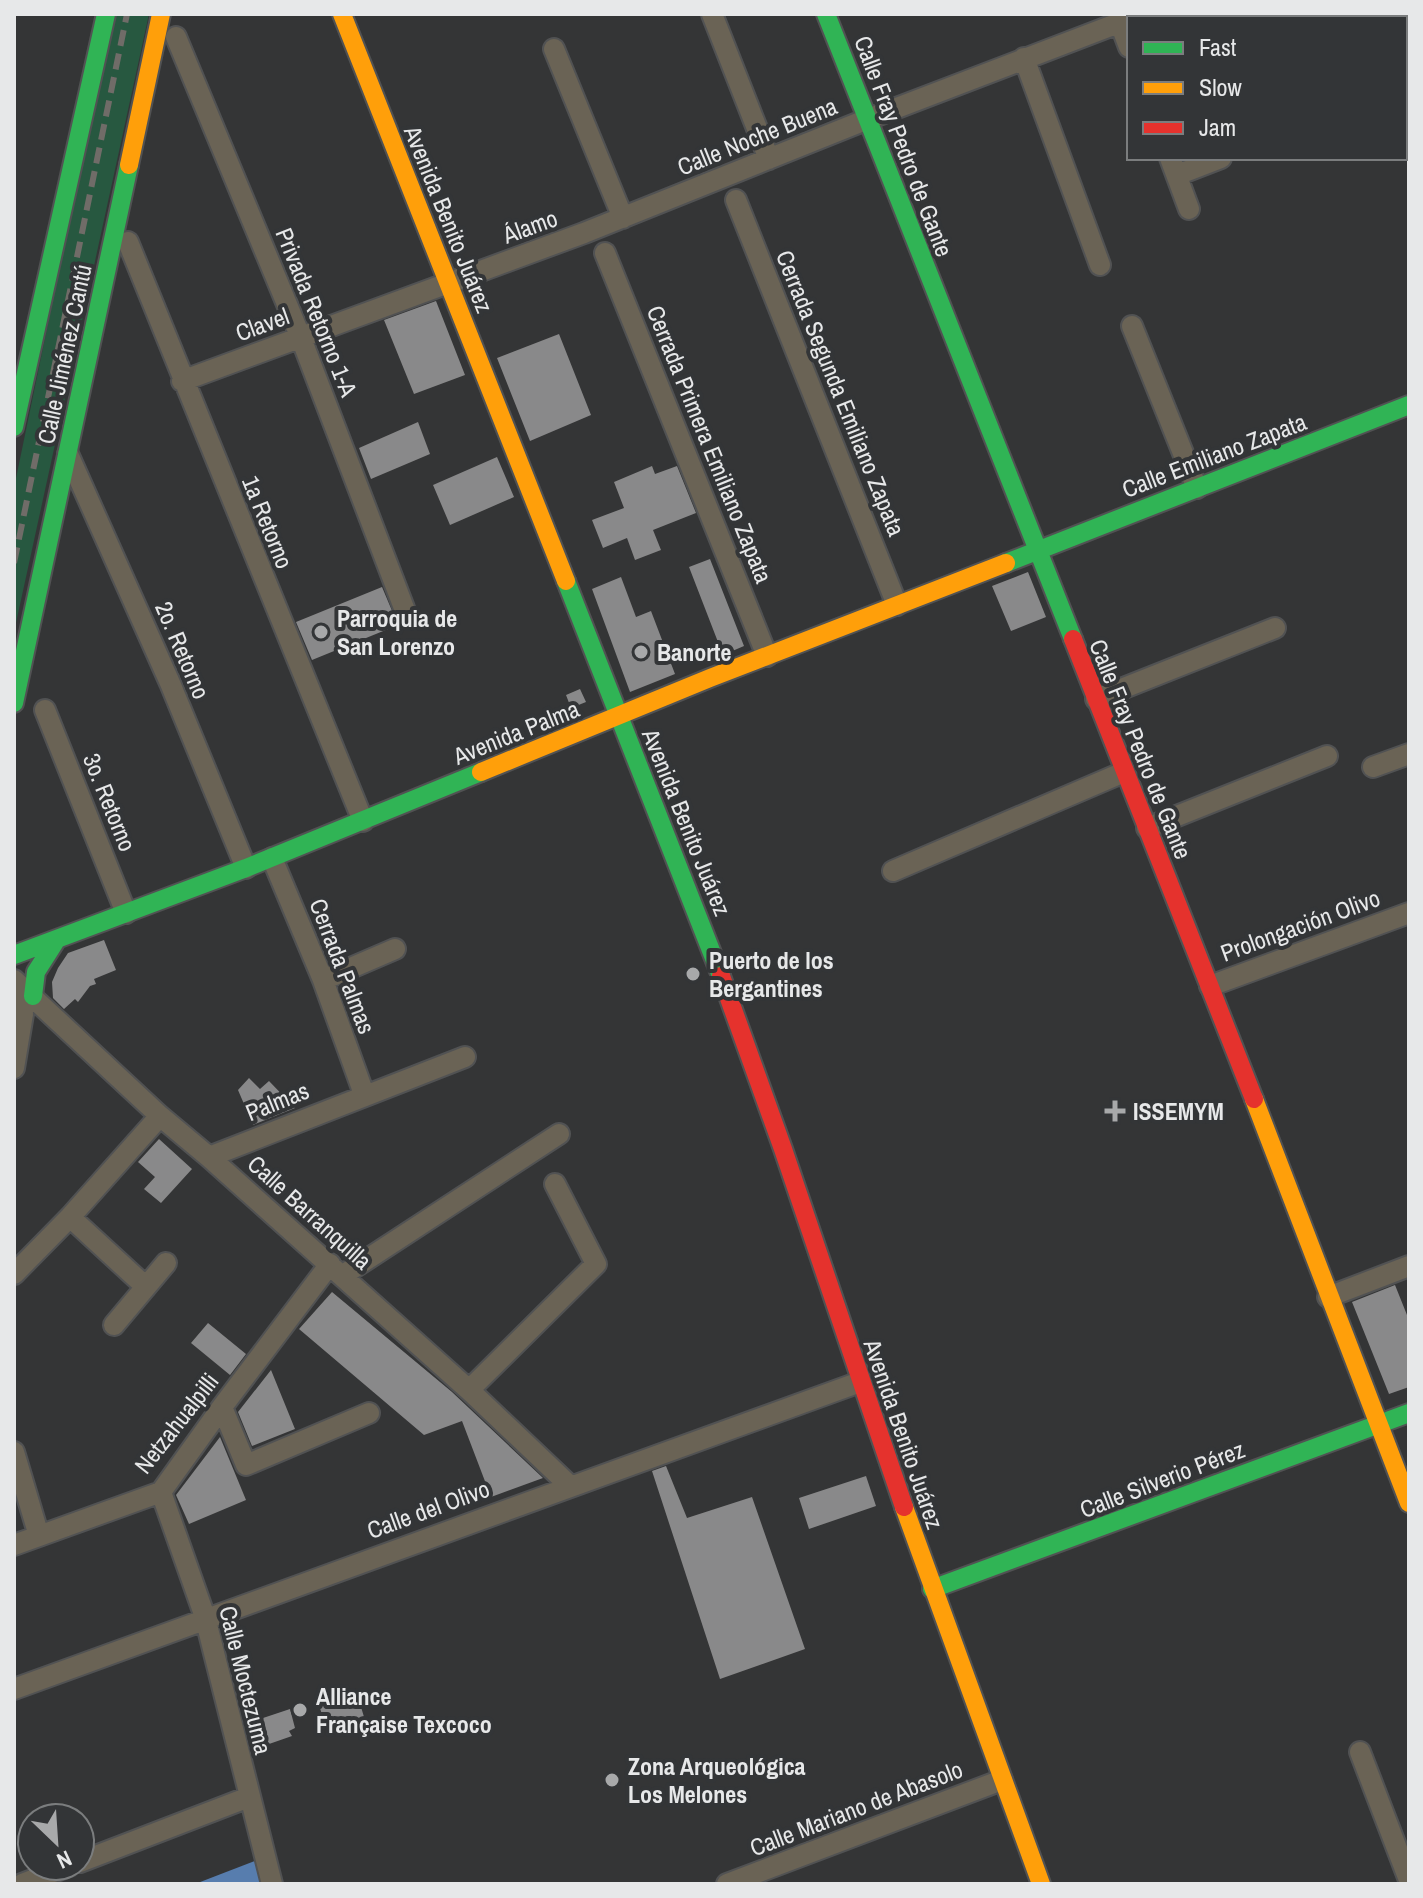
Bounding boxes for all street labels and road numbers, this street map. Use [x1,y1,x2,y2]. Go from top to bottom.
street label: Calle Fray Pedro de Gante [847,31,961,261]
street label: Calle Noche Buena [672,89,842,183]
street label: Avenida Benito Juárez [397,120,501,317]
street label: Álamo [497,201,562,251]
street label: Privada Retorno 1-A [269,223,366,402]
street label: Cerrada Segunda Emiliano Zapata [769,246,913,541]
street label: Calle Jiménez Cantú [29,261,99,447]
street label: Clavel [231,300,293,348]
street label: Cerrada Primera Emiliano Zapata [640,301,780,587]
street label: Calle Emiliano Zapata [1117,405,1311,505]
street label: 1a Retorno [235,471,301,573]
street label: 2o. Retorno [148,596,218,704]
street label: Calle Fray Pedro de Gante [1082,634,1200,864]
street label: Avenida Palma [447,692,584,772]
street label: Avenida Benito Juárez [635,723,739,920]
street label: 3o. Retorno [76,748,144,856]
street label: Prolongación Olivo [1216,881,1384,969]
street label: Cerrada Palmas [303,894,383,1038]
street label: Palmas [241,1074,313,1128]
street label: Calle Barranquilla [241,1148,379,1276]
street label: Avenida Benito Juárez [856,1334,952,1533]
street label: Netzahualpilli [127,1366,225,1480]
street label: Calle Silverio Pérez [1075,1433,1249,1525]
street label: Calle del Olivo [362,1472,494,1546]
street label: Calle Moctezuma [212,1602,280,1758]
street label: Calle Mariano de Abasolo [745,1753,967,1863]

